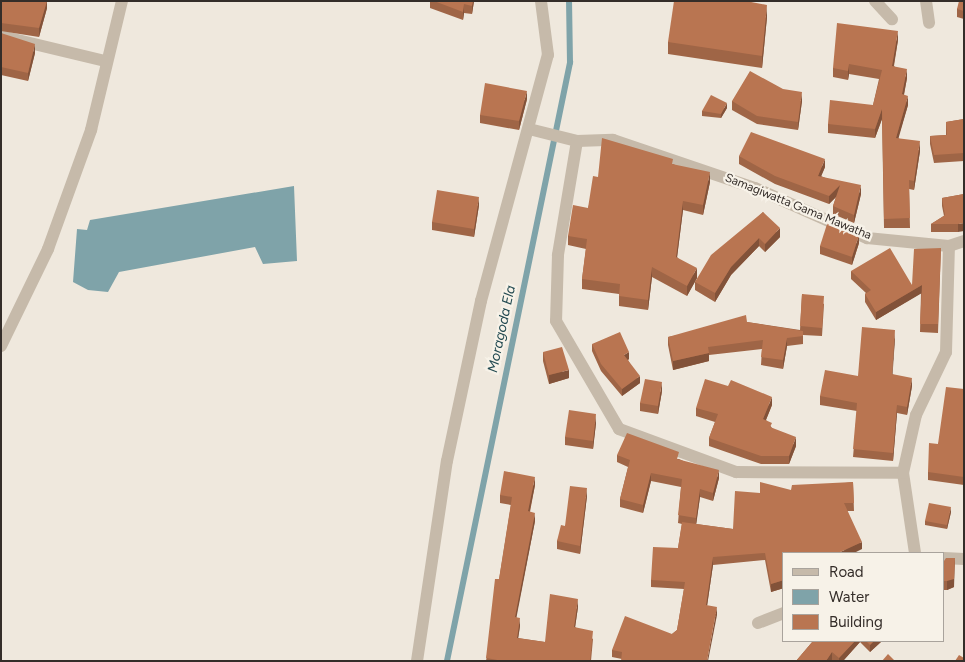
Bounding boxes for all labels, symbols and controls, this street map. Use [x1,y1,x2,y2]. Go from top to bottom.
street label: Samagiwatta Gama Mawatha [723,171,873,243]
water label: Moragoda Ela [485,284,519,374]
legend [782,552,945,642]
text: Road [829,563,864,581]
text: Water [829,588,869,606]
text: Building [829,613,883,631]

